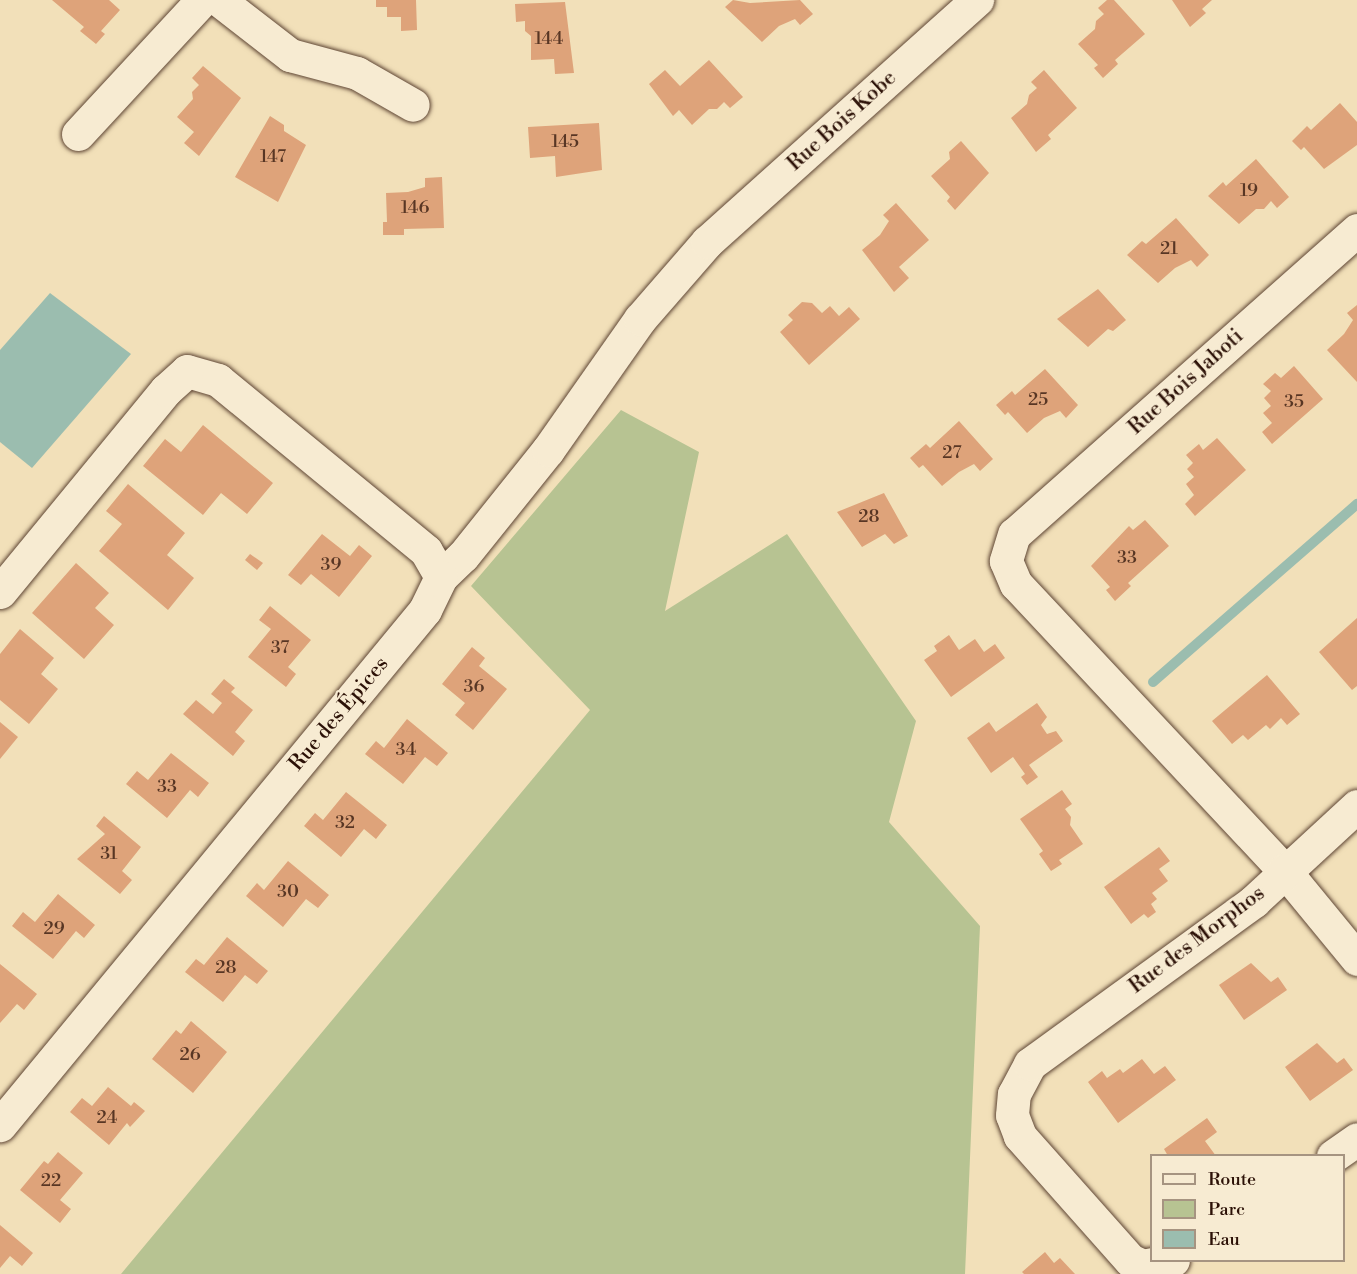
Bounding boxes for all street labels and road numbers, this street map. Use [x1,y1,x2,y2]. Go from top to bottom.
street label: Rue Bois Kobe [782,65,902,177]
street label: Rue Bois Jaboti [1123,324,1249,440]
street label: Rue des Épices [284,652,394,776]
street label: Rue des Morphos [1124,881,1270,999]

